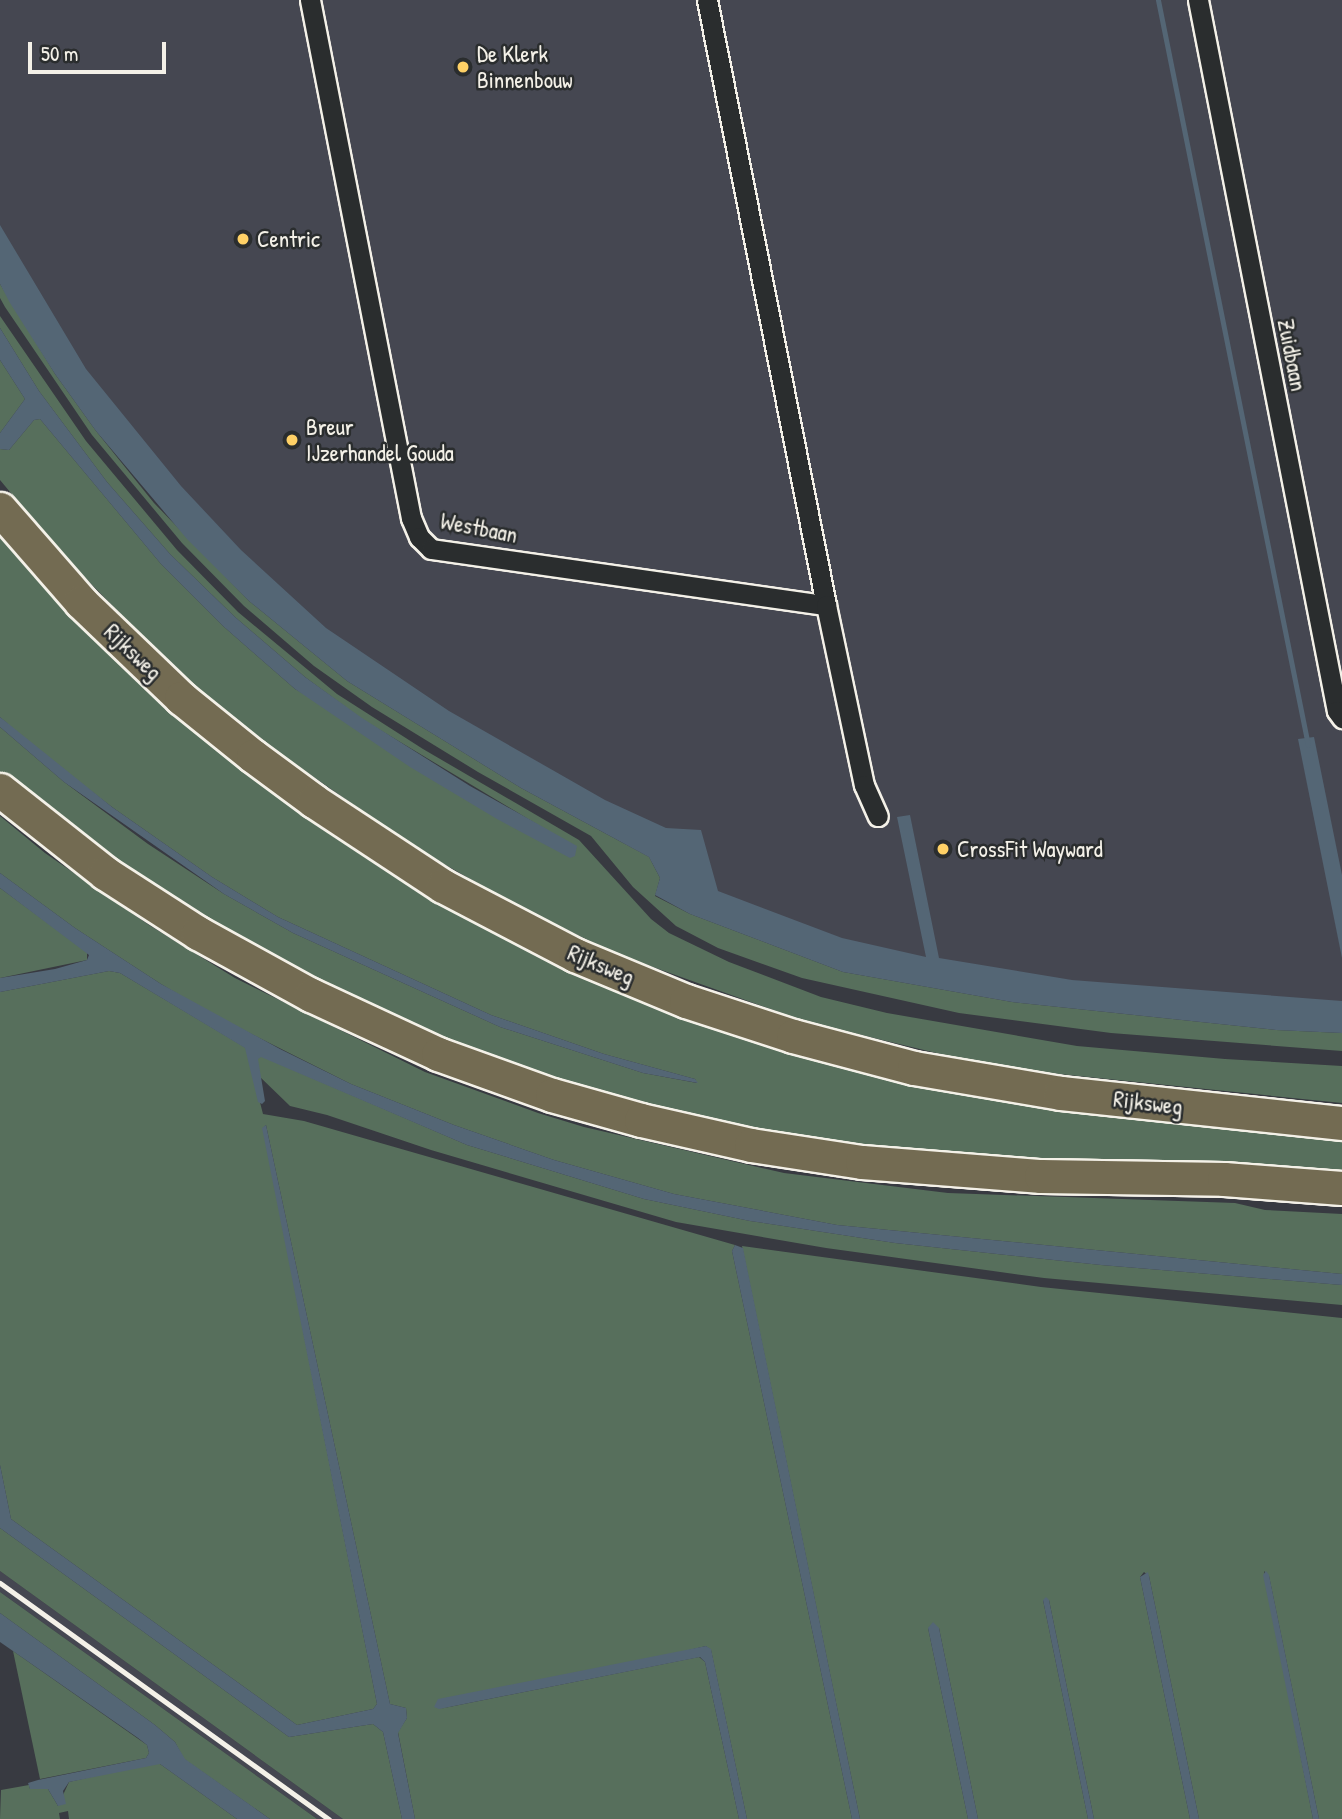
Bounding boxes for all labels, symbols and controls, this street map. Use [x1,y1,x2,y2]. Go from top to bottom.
scale bar [32,28,170,72]
text: 50 m [41,39,78,68]
place label: De Klerk Binnenbouw [477,40,573,94]
marker: De Klerk Binnenbouw [455,59,471,75]
place label: Centric [257,225,320,253]
marker: Centric [235,231,251,247]
street label: Zuidbaan [1271,317,1313,393]
place label: Breur IJzerhandel Gouda [306,413,454,467]
marker: Breur IJzerhandel Gouda [284,432,300,448]
street label: Westbaan [438,507,520,549]
street label: Rijksweg [98,618,168,686]
place label: CrossFit Wayward [957,835,1103,863]
marker: CrossFit Wayward [935,841,951,857]
street label: Rijksweg [564,939,638,991]
street label: Rijksweg [1112,1085,1184,1121]

